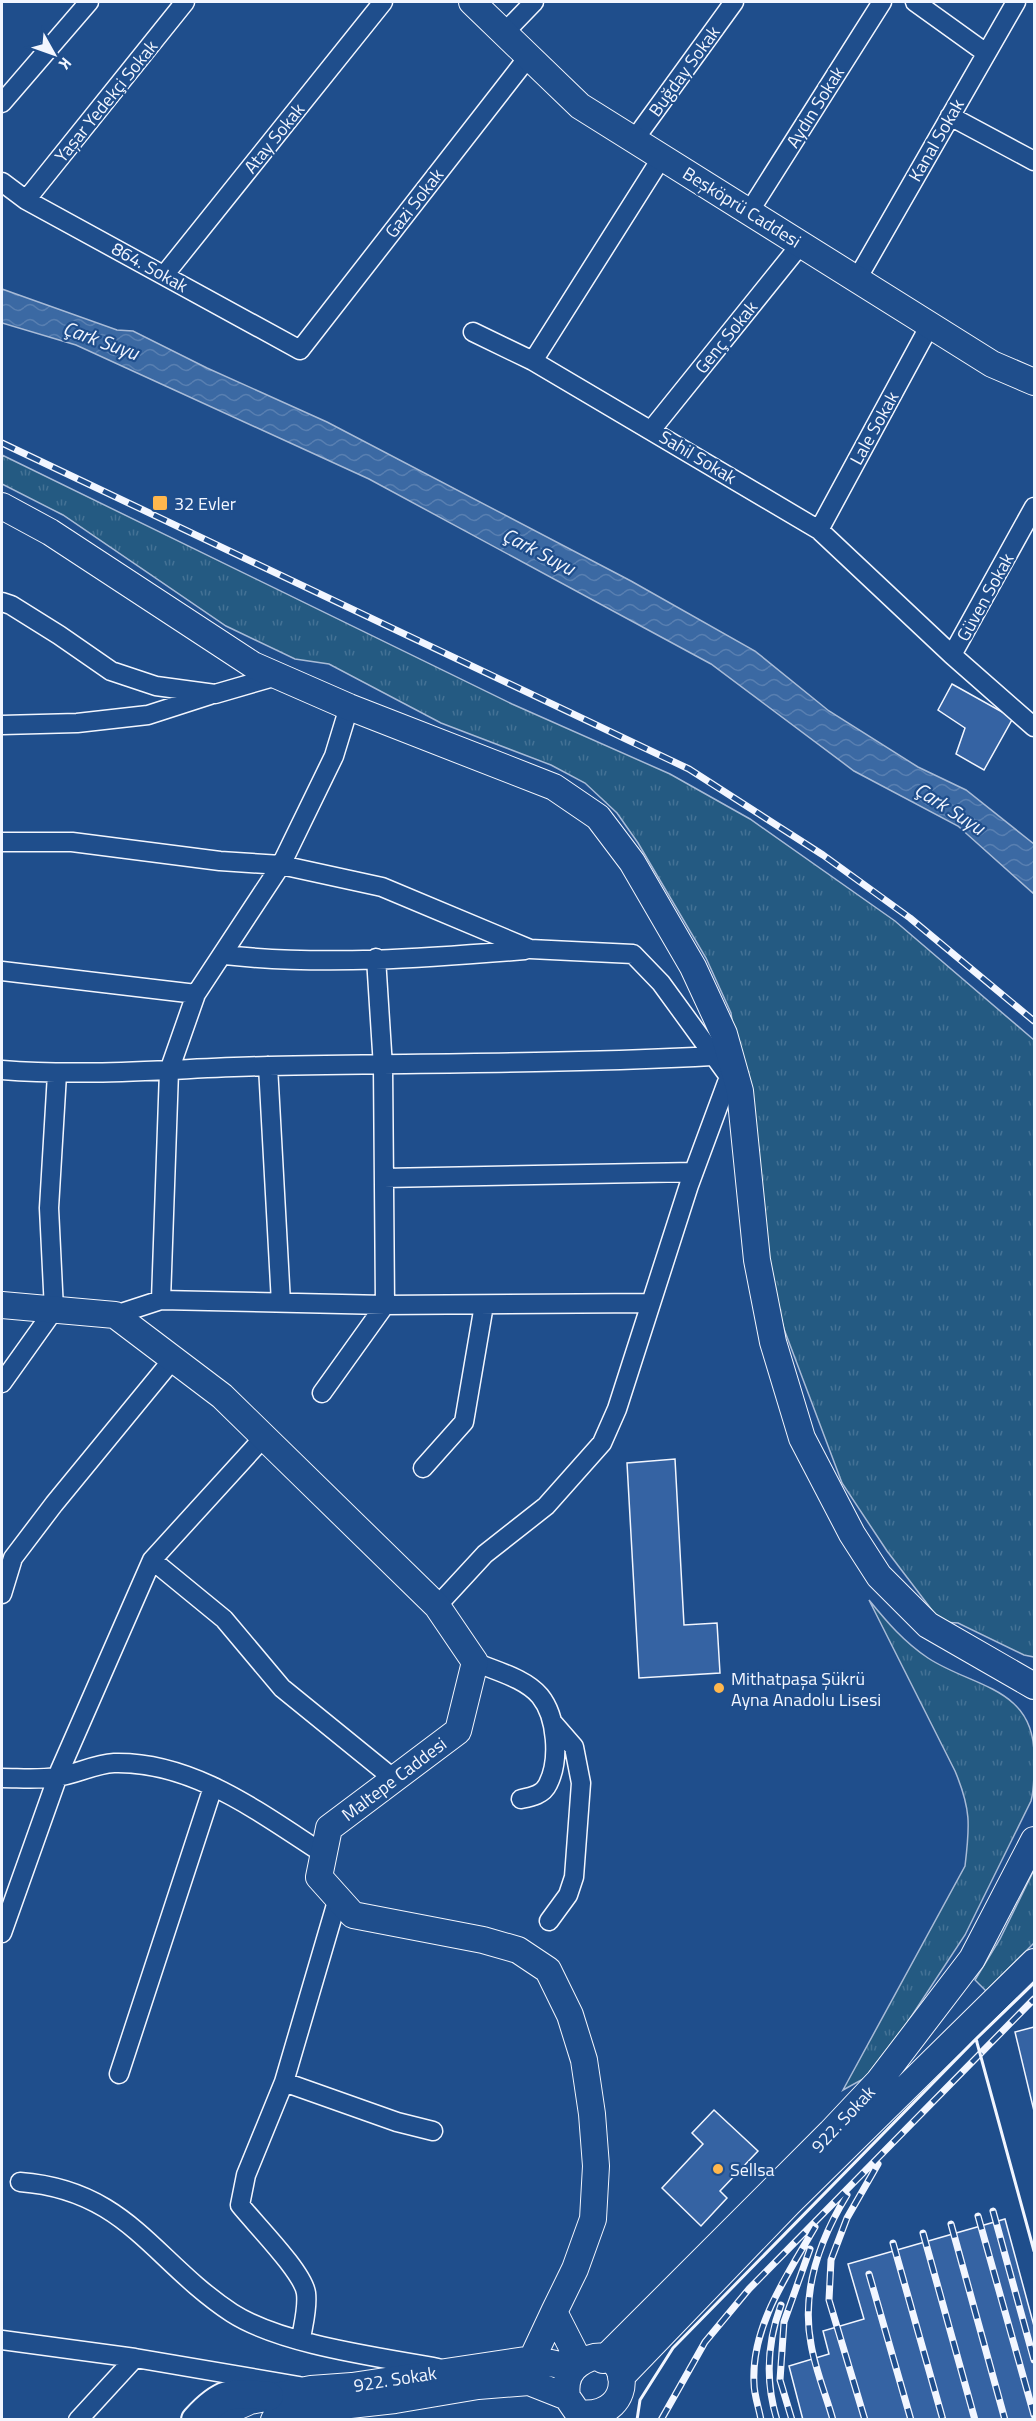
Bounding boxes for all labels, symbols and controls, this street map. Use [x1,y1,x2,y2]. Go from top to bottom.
street label: Buğday Sokak [642,20,726,122]
north arrow [24,24,84,84]
street label: Yaşar Yedekçi Sokak [48,34,164,168]
text: K [53,52,78,75]
street label: Aydın Sokak [779,61,851,153]
street label: Kanal Sokak [901,93,971,186]
street label: Atay Sokak [237,97,311,179]
street label: Beşköprü Caddesi [678,160,806,254]
street label: Gazi Sokak [378,162,450,243]
street label: 864. Sokak [107,235,193,299]
street label: Genç Sokak [688,294,764,379]
water label: Çark Suyu [59,312,144,368]
street label: Lale Sokak [843,386,905,470]
street label: Sahil Sokak [654,423,742,491]
place label: 32 Evler [174,490,236,517]
marker: 32 Evler [151,494,169,512]
water label: Çark Suyu [497,519,582,584]
street label: Güven Sokak [950,548,1021,646]
water label: Çark Suyu [909,774,992,843]
place label: Mithatpaşa Şükrü Ayna Anadolu Lisesi [731,1665,881,1713]
marker: Mithatpaşa Şükrü Ayna Anadolu Lisesi [712,1681,726,1695]
street label: Maltepe Caddesi [336,1730,452,1828]
street label: 922. Sokak [805,2079,882,2159]
place label: Sellsa [730,2156,775,2183]
marker: Sellsa [711,2162,725,2176]
street label: 922. Sokak [352,2359,439,2399]

